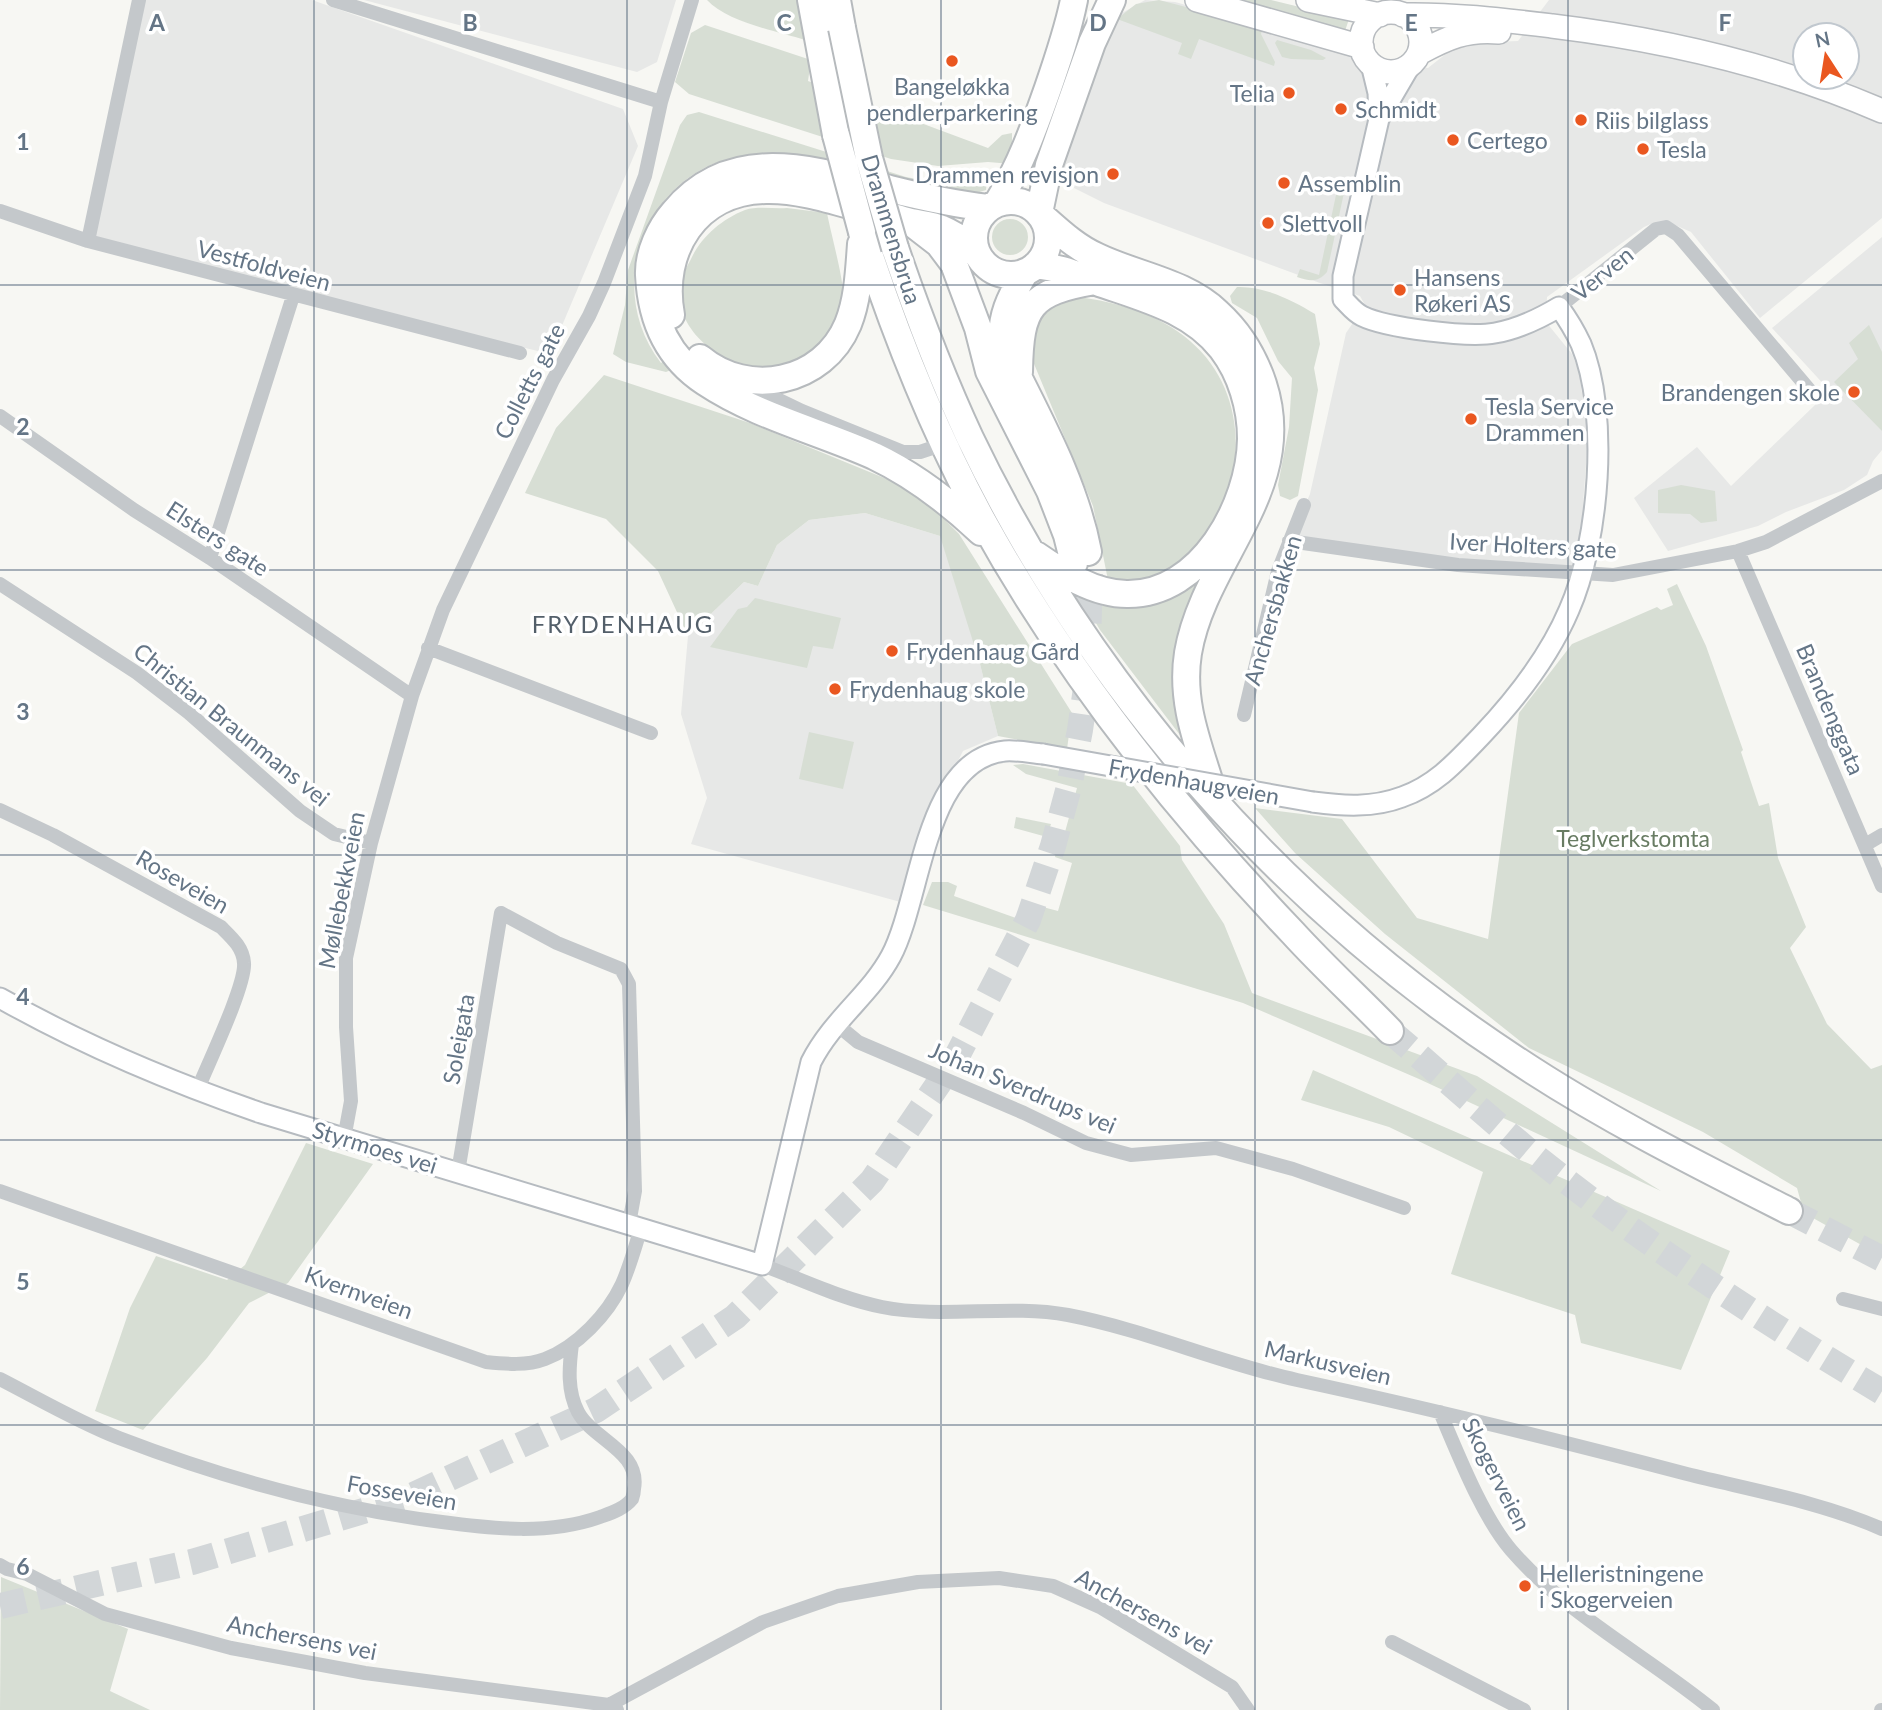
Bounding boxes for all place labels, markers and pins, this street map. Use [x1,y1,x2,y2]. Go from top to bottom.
marker: Bangeløkka pendlerparkering [944,53,960,69]
place label: Bangeløkka pendlerparkering [866,72,1038,126]
place label: Telia [1230,79,1275,107]
marker: Telia [1281,85,1297,101]
place label: Schmidt [1355,95,1438,123]
marker: Schmidt [1333,101,1349,117]
place label: Riis bilglass [1595,106,1709,134]
marker: Riis bilglass [1573,112,1589,128]
place label: Certego [1467,126,1548,154]
marker: Certego [1445,132,1461,148]
place label: Tesla [1657,135,1707,163]
marker: Tesla [1635,141,1651,157]
place label: Drammen revisjon [915,160,1099,188]
marker: Drammen revisjon [1105,166,1121,182]
place label: Assemblin [1298,169,1401,197]
marker: Assemblin [1276,175,1292,191]
place label: Slettvoll [1282,209,1363,237]
marker: Slettvoll [1260,215,1276,231]
place label: Hansens Røkeri AS [1414,263,1511,317]
marker: Hansens Røkeri AS [1392,282,1408,298]
place label: Brandengen skole [1661,378,1840,406]
marker: Brandengen skole [1846,384,1862,400]
place label: Tesla Service Drammen [1485,392,1614,446]
marker: Tesla Service Drammen [1463,411,1479,427]
place label: Frydenhaug Gård [906,637,1080,665]
marker: Frydenhaug Gård [884,643,900,659]
place label: Frydenhaug skole [849,675,1025,703]
marker: Frydenhaug skole [827,681,843,697]
place label: Helleristningene i Skogerveien [1539,1559,1704,1613]
marker: Helleristningene i Skogerveien [1517,1578,1533,1594]

